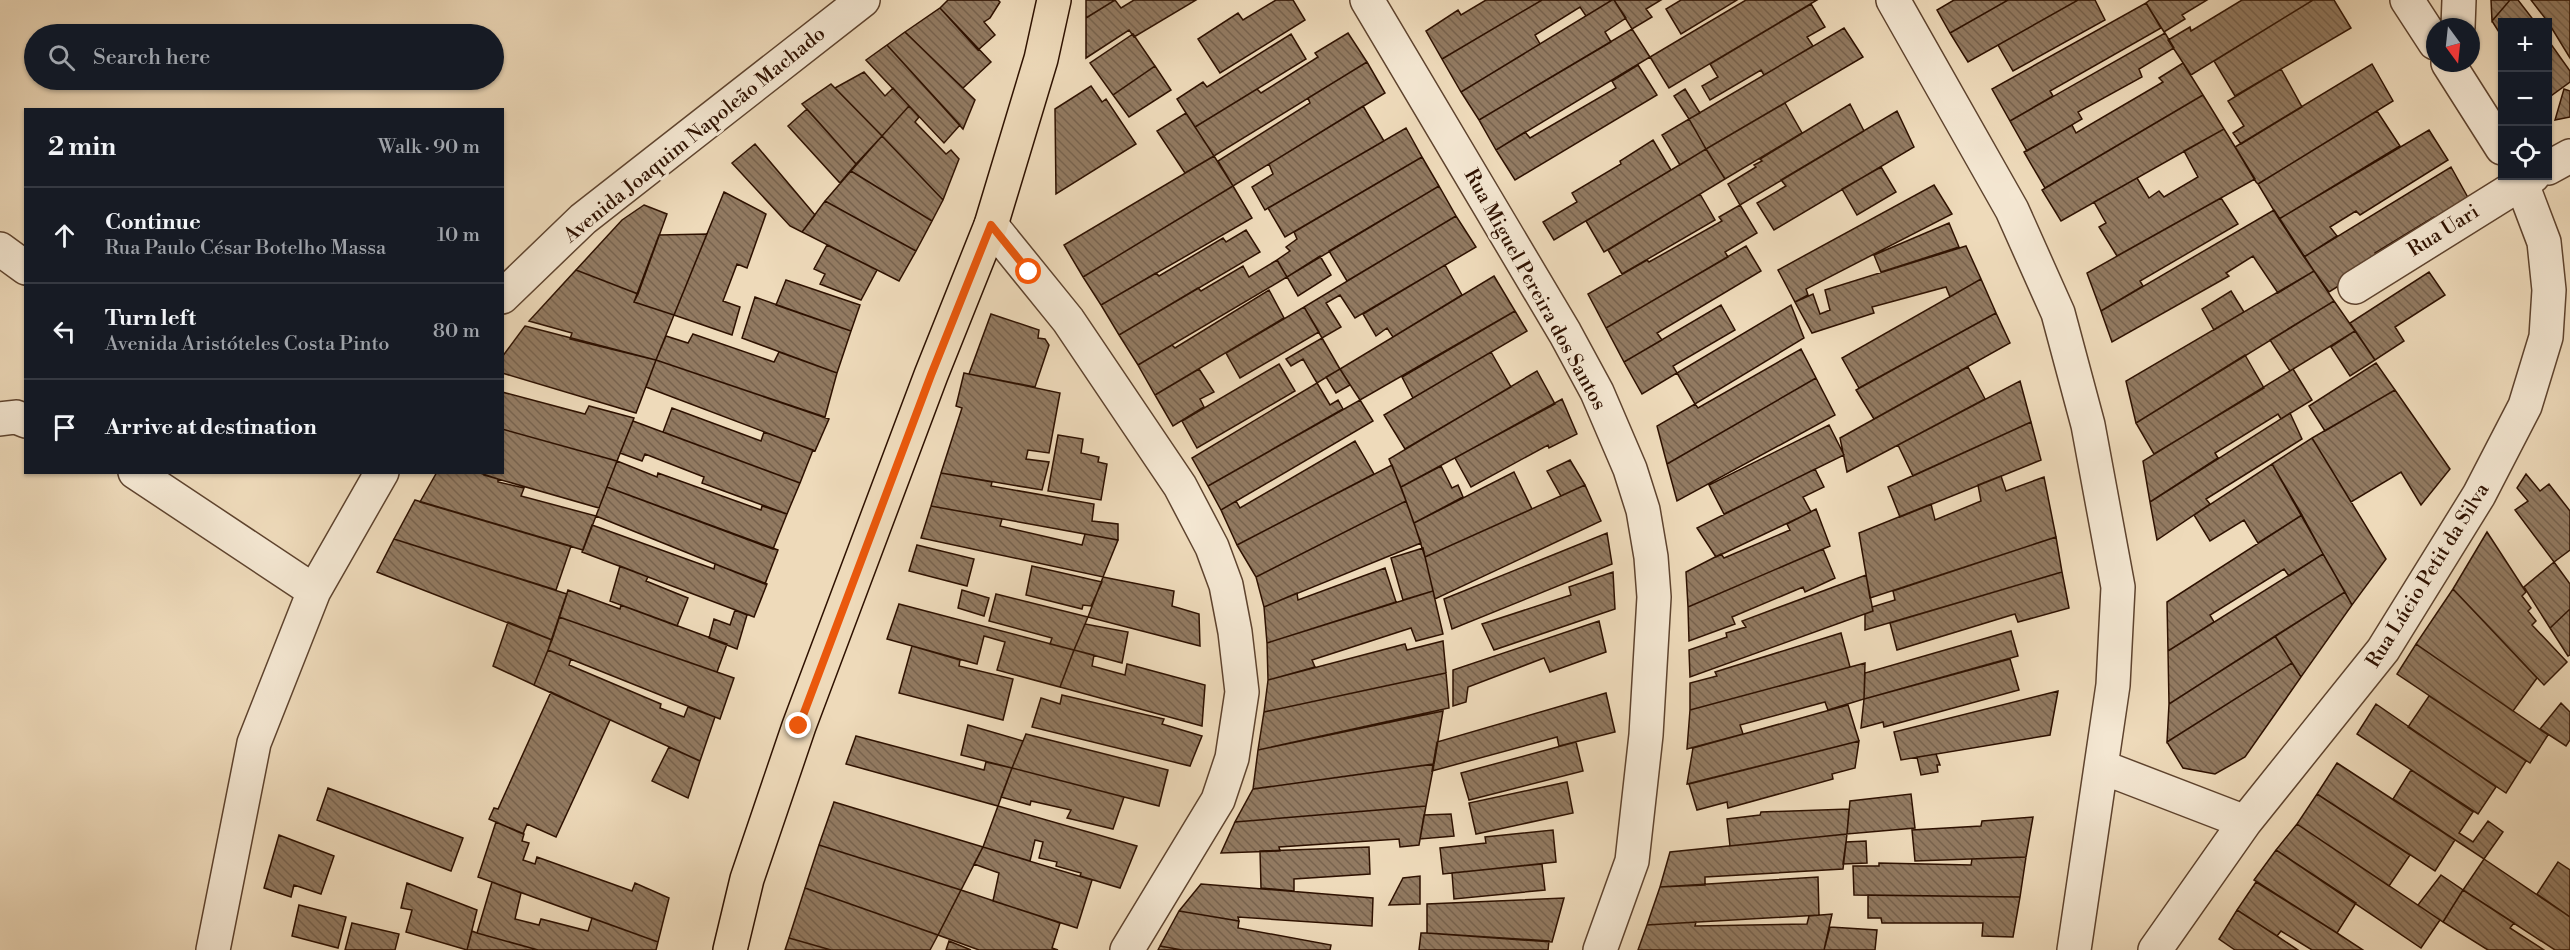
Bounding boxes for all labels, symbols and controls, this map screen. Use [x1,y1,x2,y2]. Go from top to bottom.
north arrow [2426,18,2480,72]
map controls [2498,18,2552,180]
button: + [2498,18,2552,72]
street label: Avenida Joaquim Napoleão Machado [558,22,831,249]
search box [24,24,504,90]
icon: search [45,41,78,74]
text: Search here [93,44,210,71]
button: − [2498,72,2552,126]
button: locate [2498,126,2552,180]
text: 2 min [48,131,116,163]
text: Walk · 90 m [378,135,480,160]
street label: Rua Miguel Pereira dos Santos [1458,165,1612,415]
street label: Rua Uari [2403,199,2484,263]
text: Continue [105,209,201,236]
icon: ahead [48,219,81,252]
text: 10 m [437,223,480,248]
text: Rua Paulo César Botelho Massa [105,236,386,261]
route start [1015,258,1041,284]
text: Turn left [105,305,196,332]
icon: left [48,315,81,348]
text: 80 m [433,319,480,344]
text: Avenida Aristóteles Costa Pinto [105,332,390,357]
icon: arrive [48,411,81,444]
text: Arrive at destination [105,414,317,441]
street label: Rua Lúcio Petit da Silva [2361,478,2496,673]
route end [785,712,811,738]

